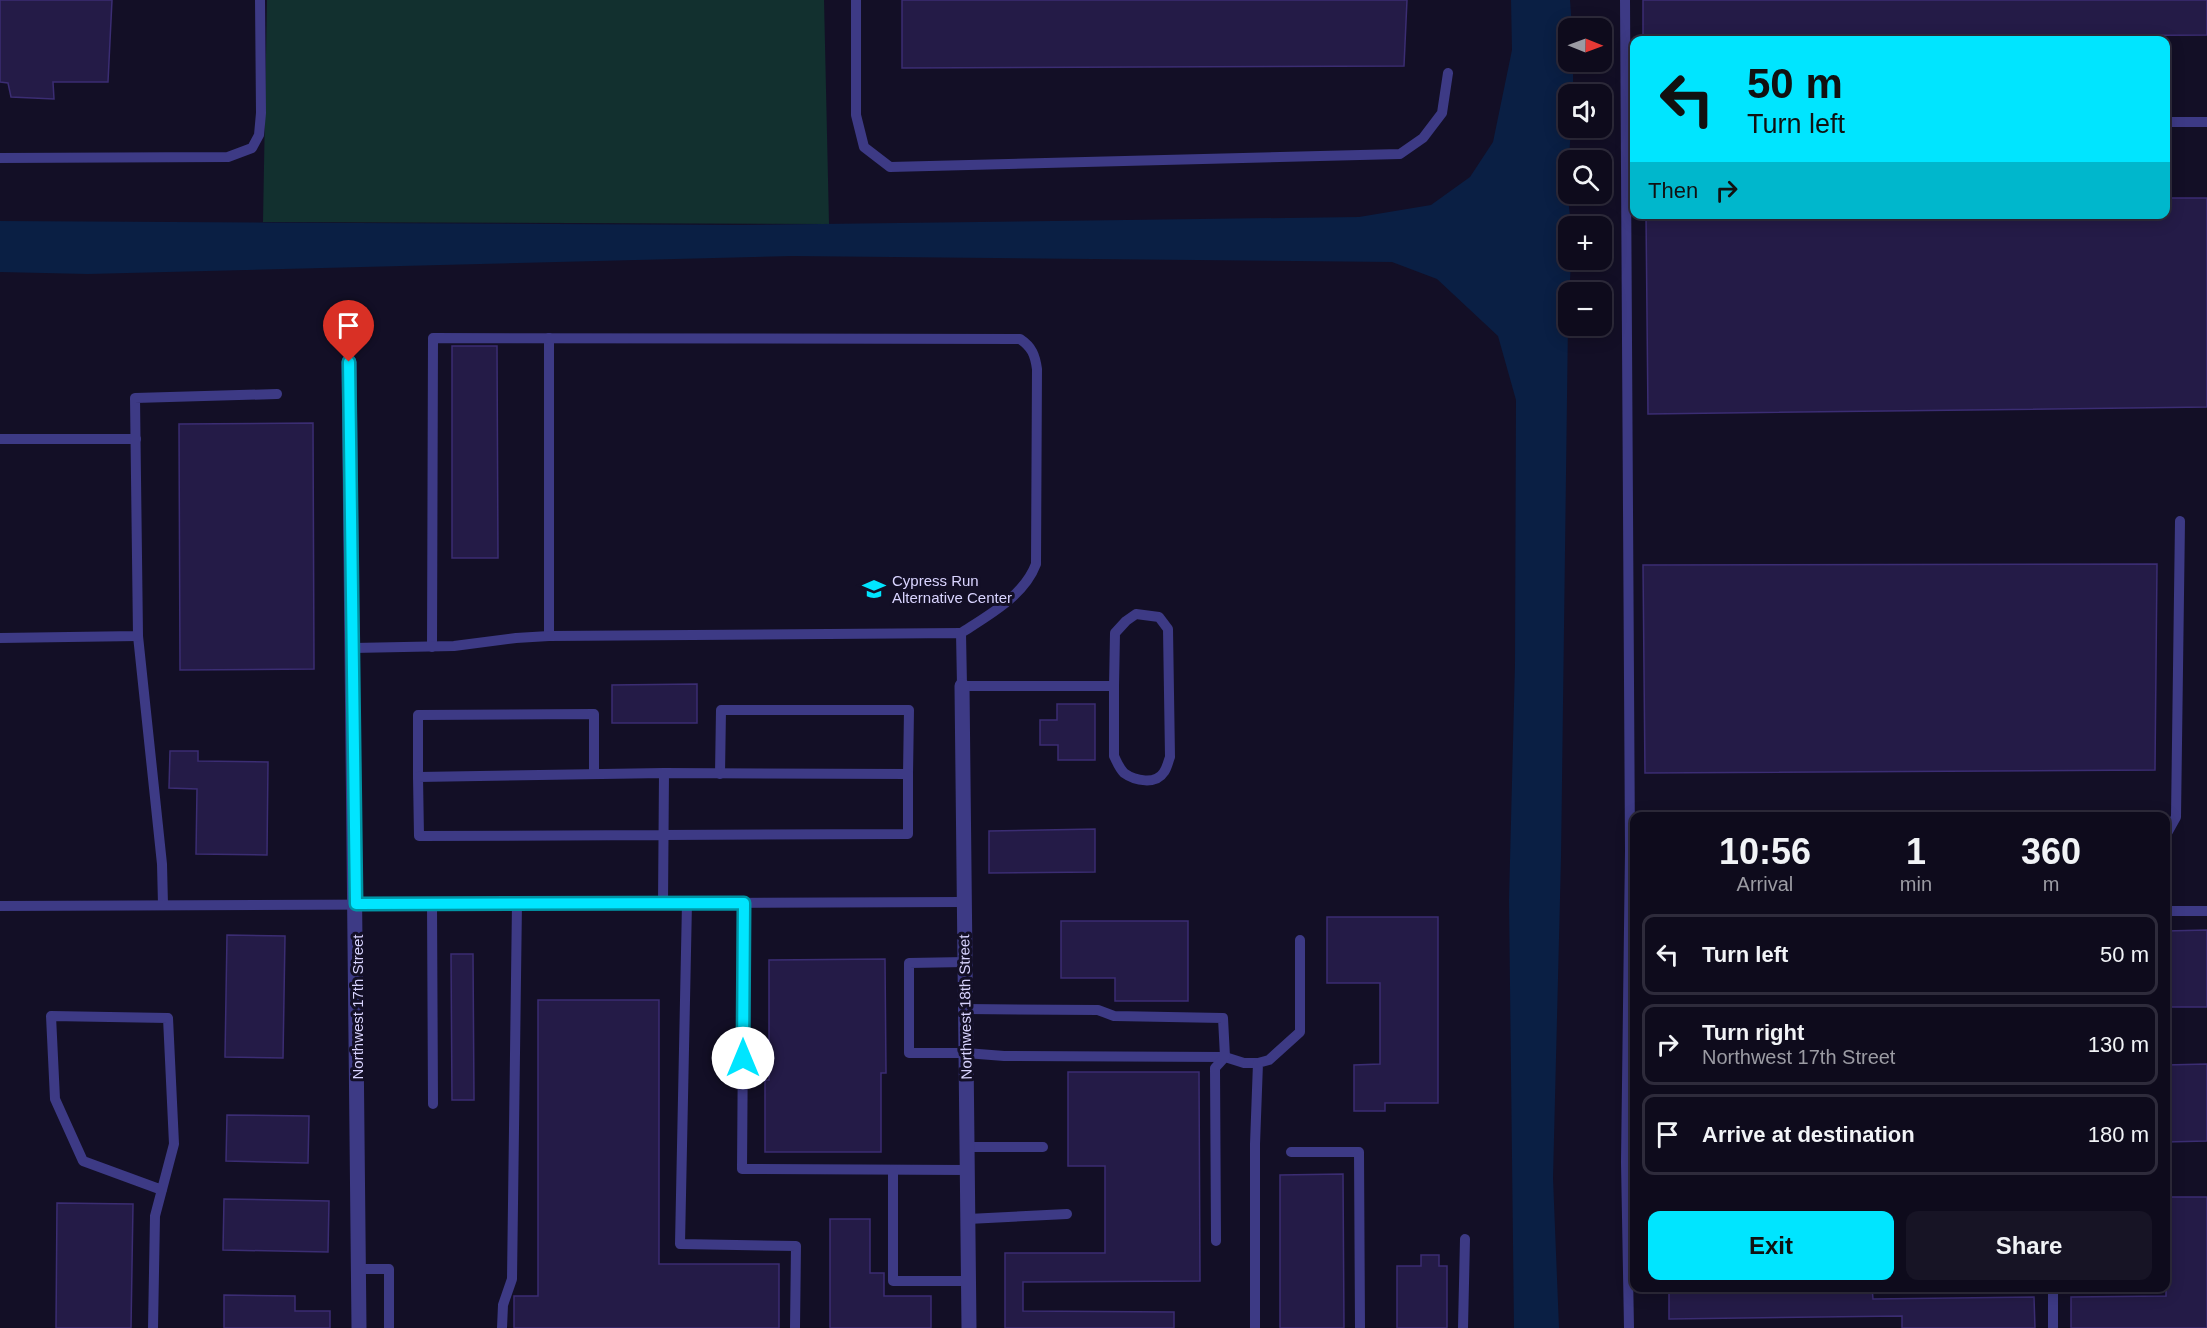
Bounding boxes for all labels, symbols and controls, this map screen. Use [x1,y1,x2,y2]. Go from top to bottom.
north arrow [1558,18,1612,72]
map controls [1558,18,1612,336]
icon: left [1648,60,1726,138]
text: 50 m [1747,60,1843,107]
button: sound [1558,84,1612,138]
text: Turn left [1747,109,1845,139]
button: search [1558,150,1612,204]
icon: right [1710,174,1743,207]
text: Then [1648,178,1698,203]
button: + [1558,216,1612,270]
button: − [1558,282,1612,336]
pin [323,300,374,362]
icon: arrive [332,309,365,342]
place label: Cypress Run Alternative Center [892,572,1012,606]
school or university icon: Cypress Run Alternative Center [861,576,887,602]
text: 10:56 [1719,831,1811,872]
text: 1 [1906,831,1926,872]
text: 360 [2021,831,2081,872]
text: Arrival [1737,873,1793,895]
text: min [1900,873,1932,895]
text: m [2043,873,2059,895]
street label: Northwest 18th Street [955,933,975,1080]
street label: Northwest 17th Street [349,934,366,1080]
icon: left [1651,938,1684,971]
text: Turn left [1702,942,1788,967]
text: 50 m [2100,942,2149,967]
text: Turn right [1702,1020,1804,1045]
position arrow [711,1026,775,1090]
icon: right [1651,1028,1684,1061]
text: 130 m [2088,1032,2149,1057]
text: Northwest 17th Street [1702,1046,1895,1068]
icon: arrive [1651,1118,1684,1151]
text: Arrive at destination [1702,1122,1915,1147]
text: 180 m [2088,1122,2149,1147]
button: Exit [1648,1211,1894,1280]
button: Share [1906,1211,2152,1280]

